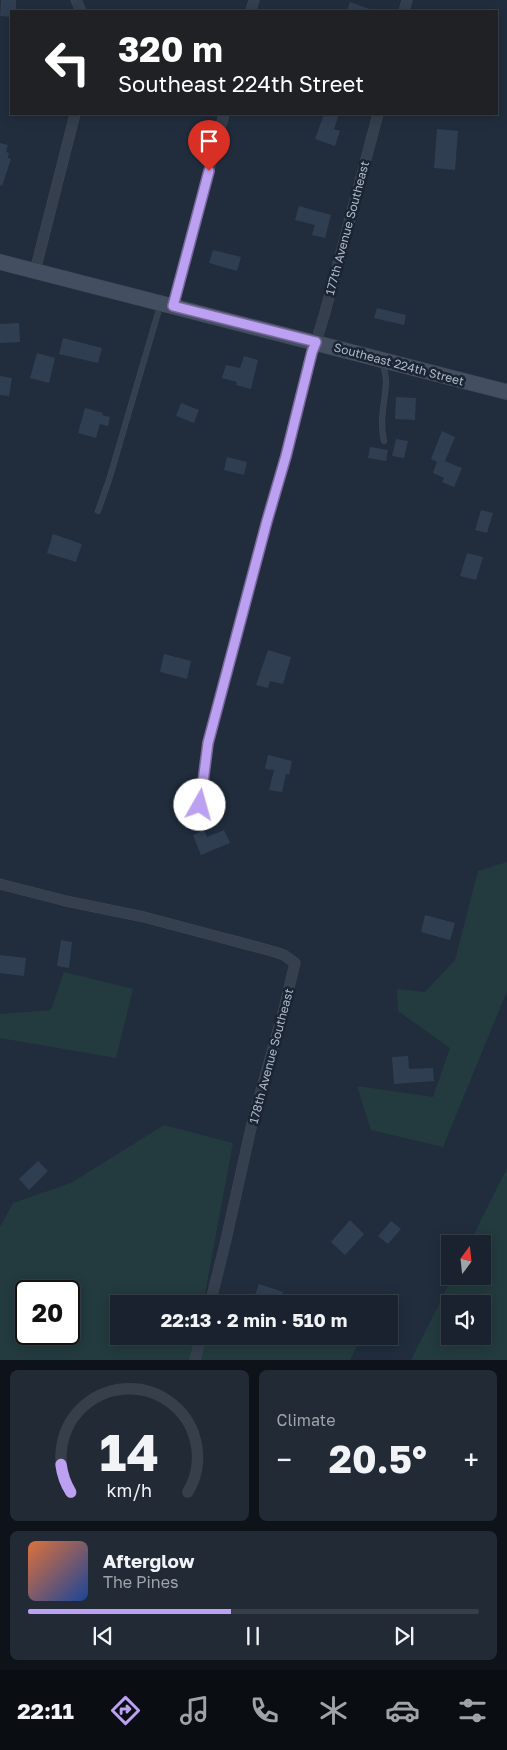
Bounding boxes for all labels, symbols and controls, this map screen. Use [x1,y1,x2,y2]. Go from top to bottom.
text: 320 m [118,28,223,70]
icon: left [35,30,100,95]
text: Southeast 224th Street [118,70,364,97]
pin [188,120,230,171]
icon: arrive [195,127,223,155]
street label: 177th Avenue Southeast [322,159,372,297]
street label: Southeast 224th Street [332,339,466,389]
position arrow [173,778,225,830]
street label: 178th Avenue Southeast [246,987,296,1125]
north arrow [441,1235,491,1285]
map controls [441,1235,491,1345]
speed limit sign: 20 [15,1280,80,1345]
button: sound [441,1295,491,1345]
text: 22:13 · 2 min · 510 m [161,1308,347,1331]
text: Climate [277,1410,336,1430]
text: 14 [100,1420,159,1482]
text: 20.5° [329,1436,427,1481]
text: − [277,1443,292,1476]
text: + [464,1443,479,1476]
text: km/h [107,1479,152,1501]
text: Afterglow [103,1549,194,1572]
text: The Pines [103,1572,178,1592]
icon: previous [89,1622,117,1650]
icon: pause [239,1622,267,1650]
icon: next [390,1622,418,1650]
icon: directions [108,1693,143,1728]
icon: music [177,1693,212,1728]
icon: phone [247,1693,282,1728]
icon: climate [316,1693,351,1728]
icon: car [385,1693,420,1728]
icon: filters [455,1693,490,1728]
text: 22:11 [17,1697,74,1724]

